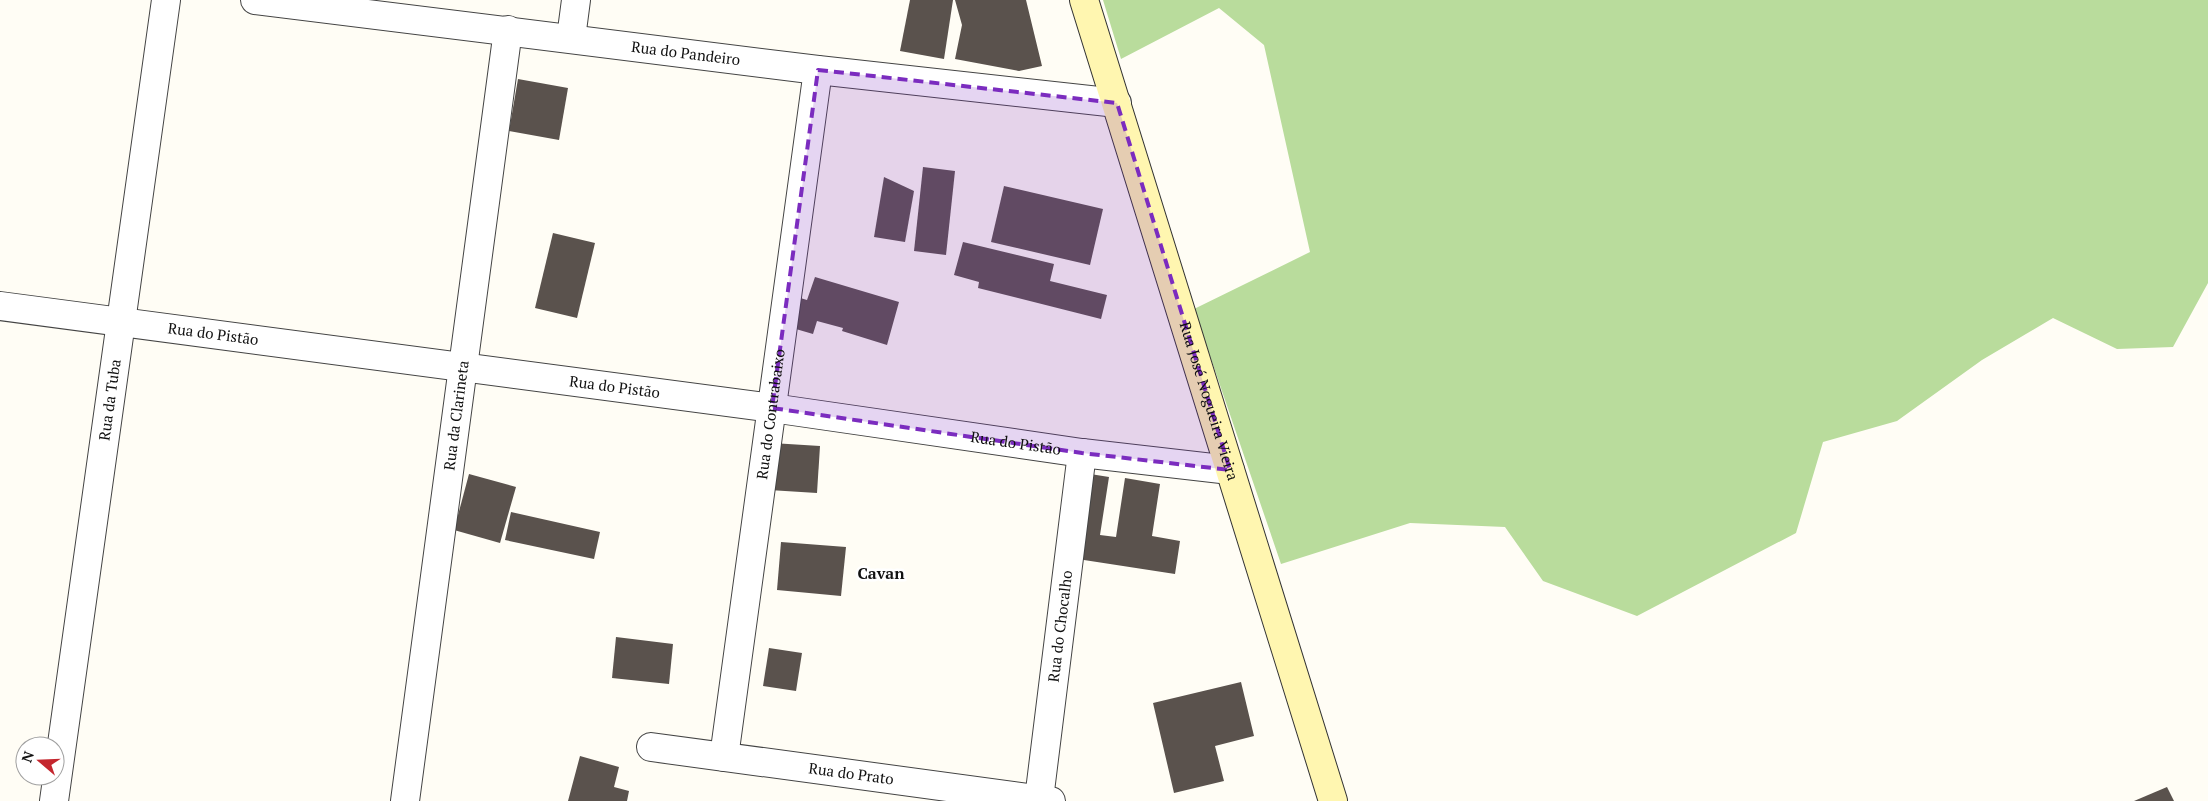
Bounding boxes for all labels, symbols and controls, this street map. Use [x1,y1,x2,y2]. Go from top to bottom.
street label: Rua do Pandeiro [630,36,741,69]
street label: Rua do Pistão [167,317,260,349]
street label: Rua José Nogueira Vieira [1176,319,1244,483]
street label: Rua do Contrabaixo [751,348,789,480]
street label: Rua da Tuba [93,357,125,442]
street label: Rua da Clarineta [438,359,473,471]
street label: Rua do Pistão [568,370,661,402]
street label: Rua do Pistão [969,426,1062,459]
district label: Cavan [857,562,905,584]
street label: Rua do Chocalho [1043,569,1076,683]
north arrow [15,736,65,786]
text: N [17,748,38,765]
street label: Rua do Prato [807,757,895,789]

